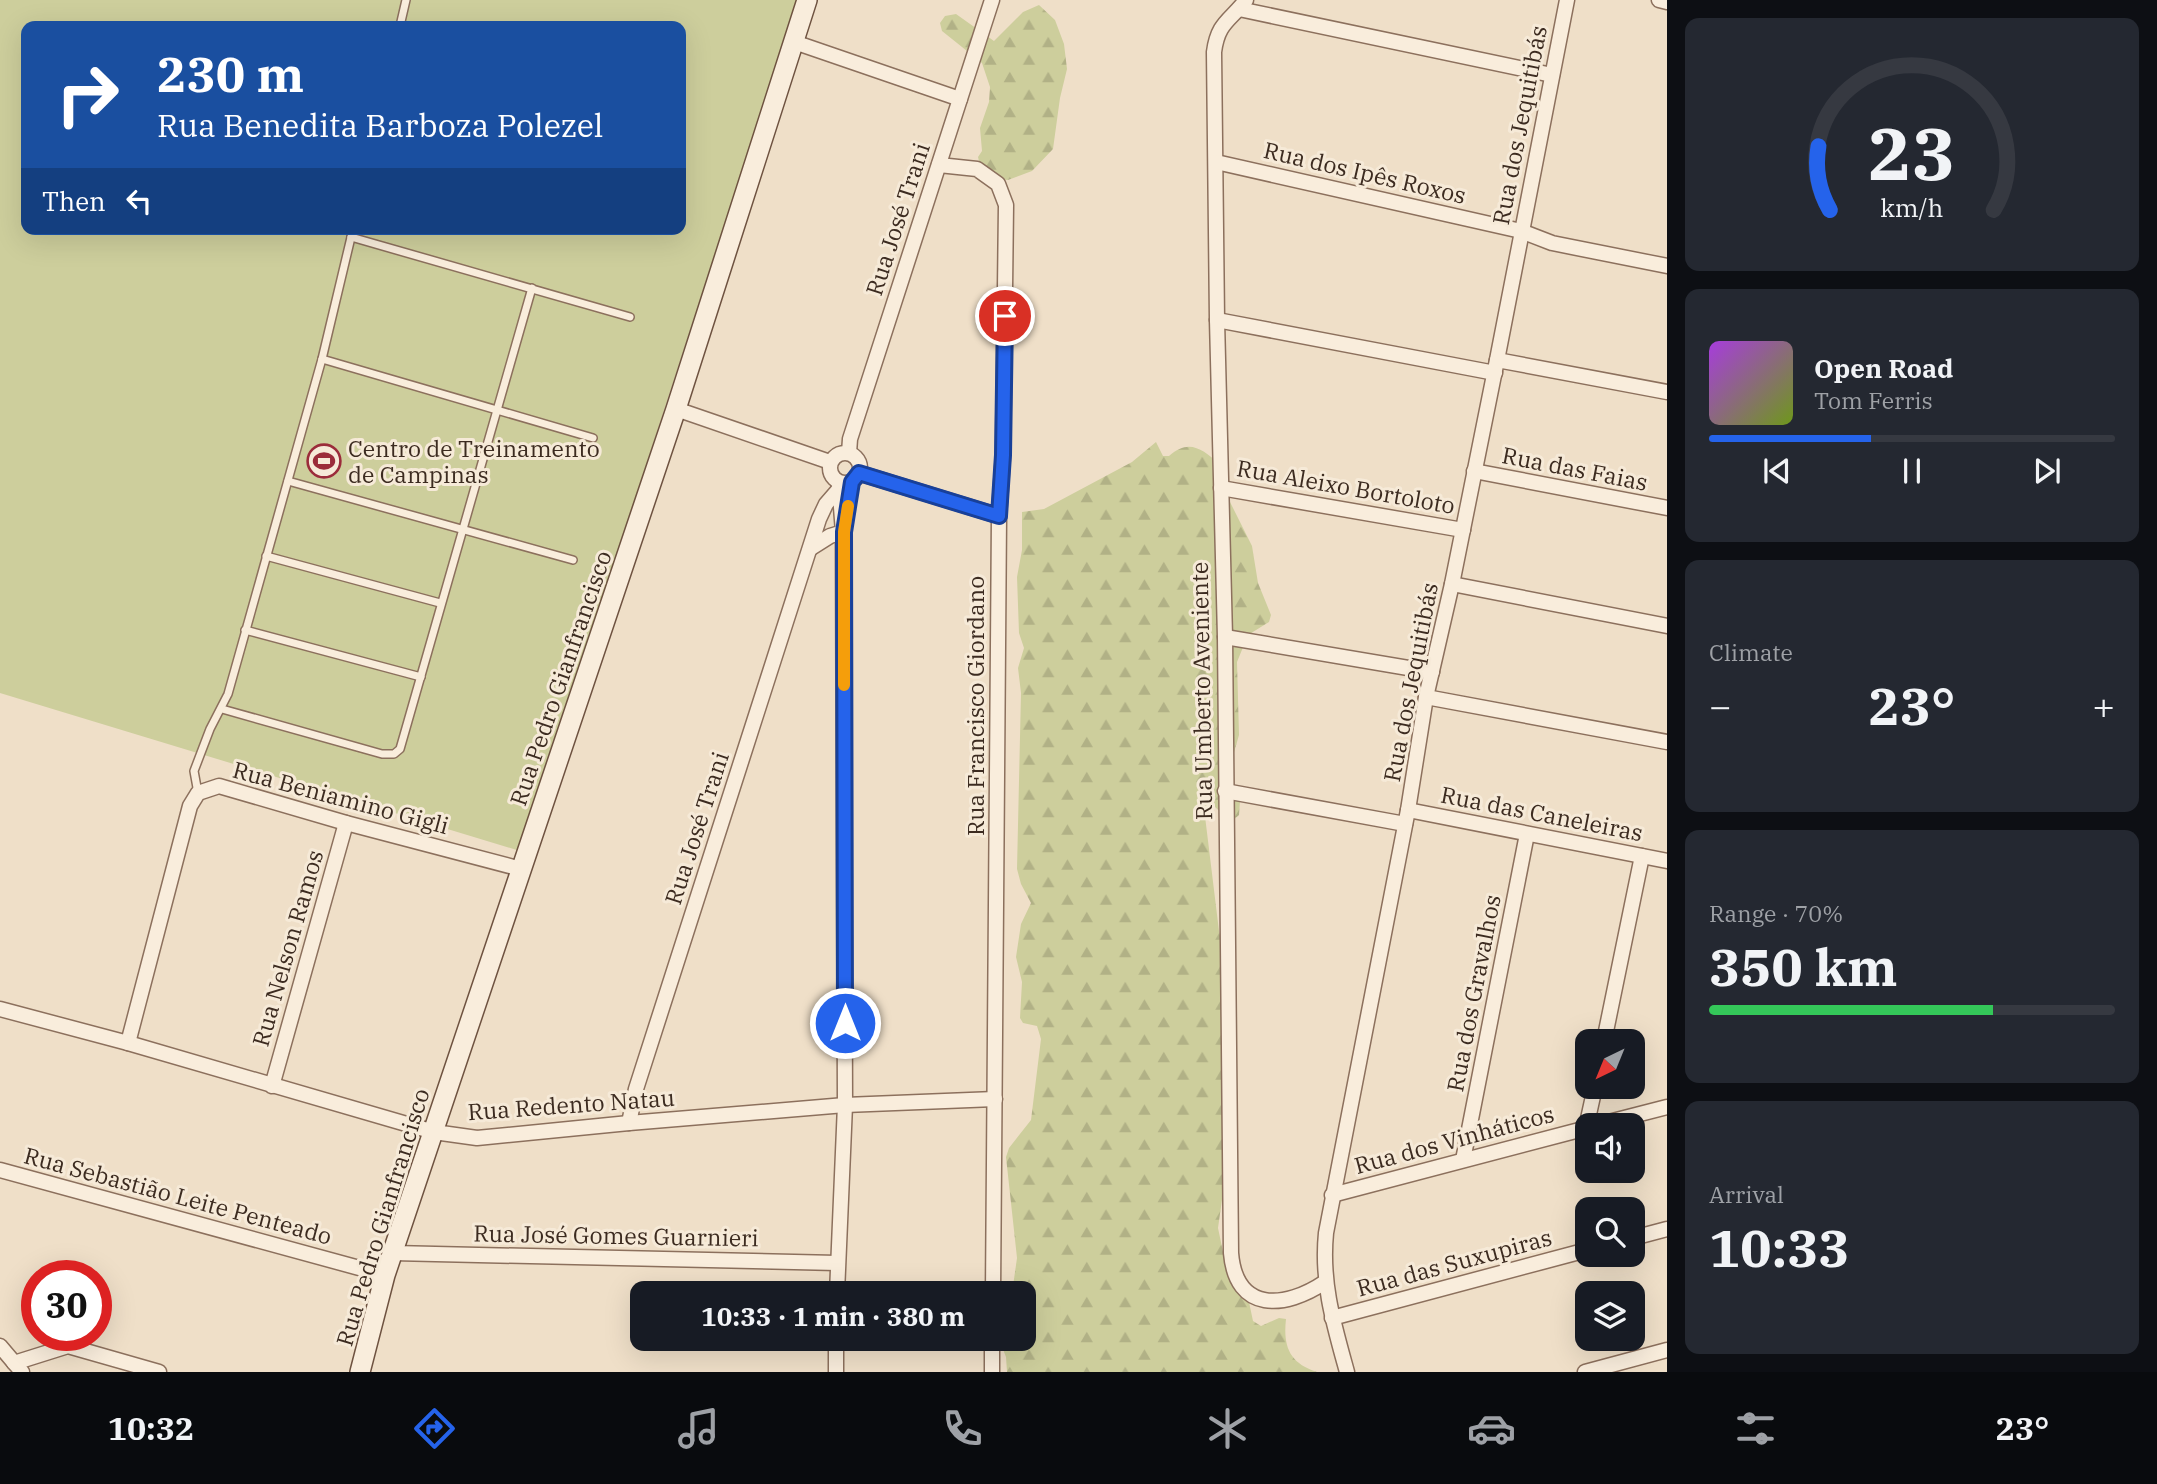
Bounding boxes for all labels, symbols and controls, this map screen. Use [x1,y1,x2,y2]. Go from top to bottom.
street label: Rua dos Jequitibás [1485,23,1553,227]
text: 230 m [157,42,304,105]
icon: right [42,49,133,140]
text: Rua Benedita Barboza Polezel [157,104,603,146]
text: 23 [1868,106,1956,201]
street label: Rua dos Ipês Roxos [1261,134,1469,210]
street label: Rua José Trani [858,139,936,299]
icon: left [120,182,158,220]
text: Then [42,184,106,218]
text: km/h [1880,191,1944,224]
pin [975,286,1035,346]
icon: arrive [986,297,1024,335]
text: Open Road [1814,351,1953,385]
text: Tom Ferris [1814,385,1933,415]
place label: Centro de Treinamento de Campinas [348,433,600,489]
street label: Rua das Faias [1500,439,1650,497]
sports icon: Centro de Treinamento de Campinas [305,442,343,480]
street label: Rua Aleixo Bortoloto [1234,452,1458,520]
icon: previous [1758,452,1796,490]
icon: pause [1893,452,1931,490]
icon: next [2028,452,2066,490]
street label: Rua Pedro Gianfrancisco [502,547,618,809]
street label: Rua Umberto Aveniente [1184,562,1218,820]
street label: Rua Francisco Giordano [960,576,990,836]
street label: Rua dos Jequitibás [1376,580,1444,784]
text: Climate [1709,637,1793,667]
text: 23° [1869,672,1955,739]
text: − [1709,681,1732,730]
text: + [2092,681,2115,730]
street label: Rua José Trani [657,748,735,908]
street label: Rua Beniamino Gigli [230,754,452,840]
street label: Rua das Caneleiras [1438,779,1646,847]
street label: Rua Nelson Ramos [245,846,329,1050]
street label: Rua dos Gravalhos [1439,892,1507,1094]
text: Range · 70% [1709,898,1843,928]
text: 350 km [1709,933,1898,1000]
position arrow [808,986,882,1060]
north arrow [1575,1029,1645,1099]
map controls [1575,1029,1645,1351]
street label: Rua Redento Natau [466,1082,676,1126]
street label: Rua Pedro Gianfrancisco [329,1085,435,1349]
street label: Rua dos Vinháticos [1351,1098,1557,1180]
button: sound [1575,1113,1645,1183]
street label: Rua Sebastião Leite Penteado [21,1139,335,1251]
text: Arrival [1709,1179,1784,1209]
button: search [1575,1197,1645,1267]
text: 10:33 [1709,1214,1850,1281]
street label: Rua José Gomes Guarnieri [473,1218,759,1252]
street label: Rua das Suxupiras [1353,1222,1555,1302]
speed limit sign: 30 [21,1260,112,1351]
button: layers [1575,1281,1645,1351]
text: 10:33 · 1 min · 380 m [701,1299,965,1333]
icon: directions [410,1404,459,1453]
icon: music [674,1404,723,1453]
icon: phone [938,1404,987,1453]
icon: climate [1203,1404,1252,1453]
icon: car [1467,1404,1516,1453]
icon: filters [1731,1404,1780,1453]
text: 10:32 [108,1407,194,1449]
text: 23° [1996,1407,2049,1449]

